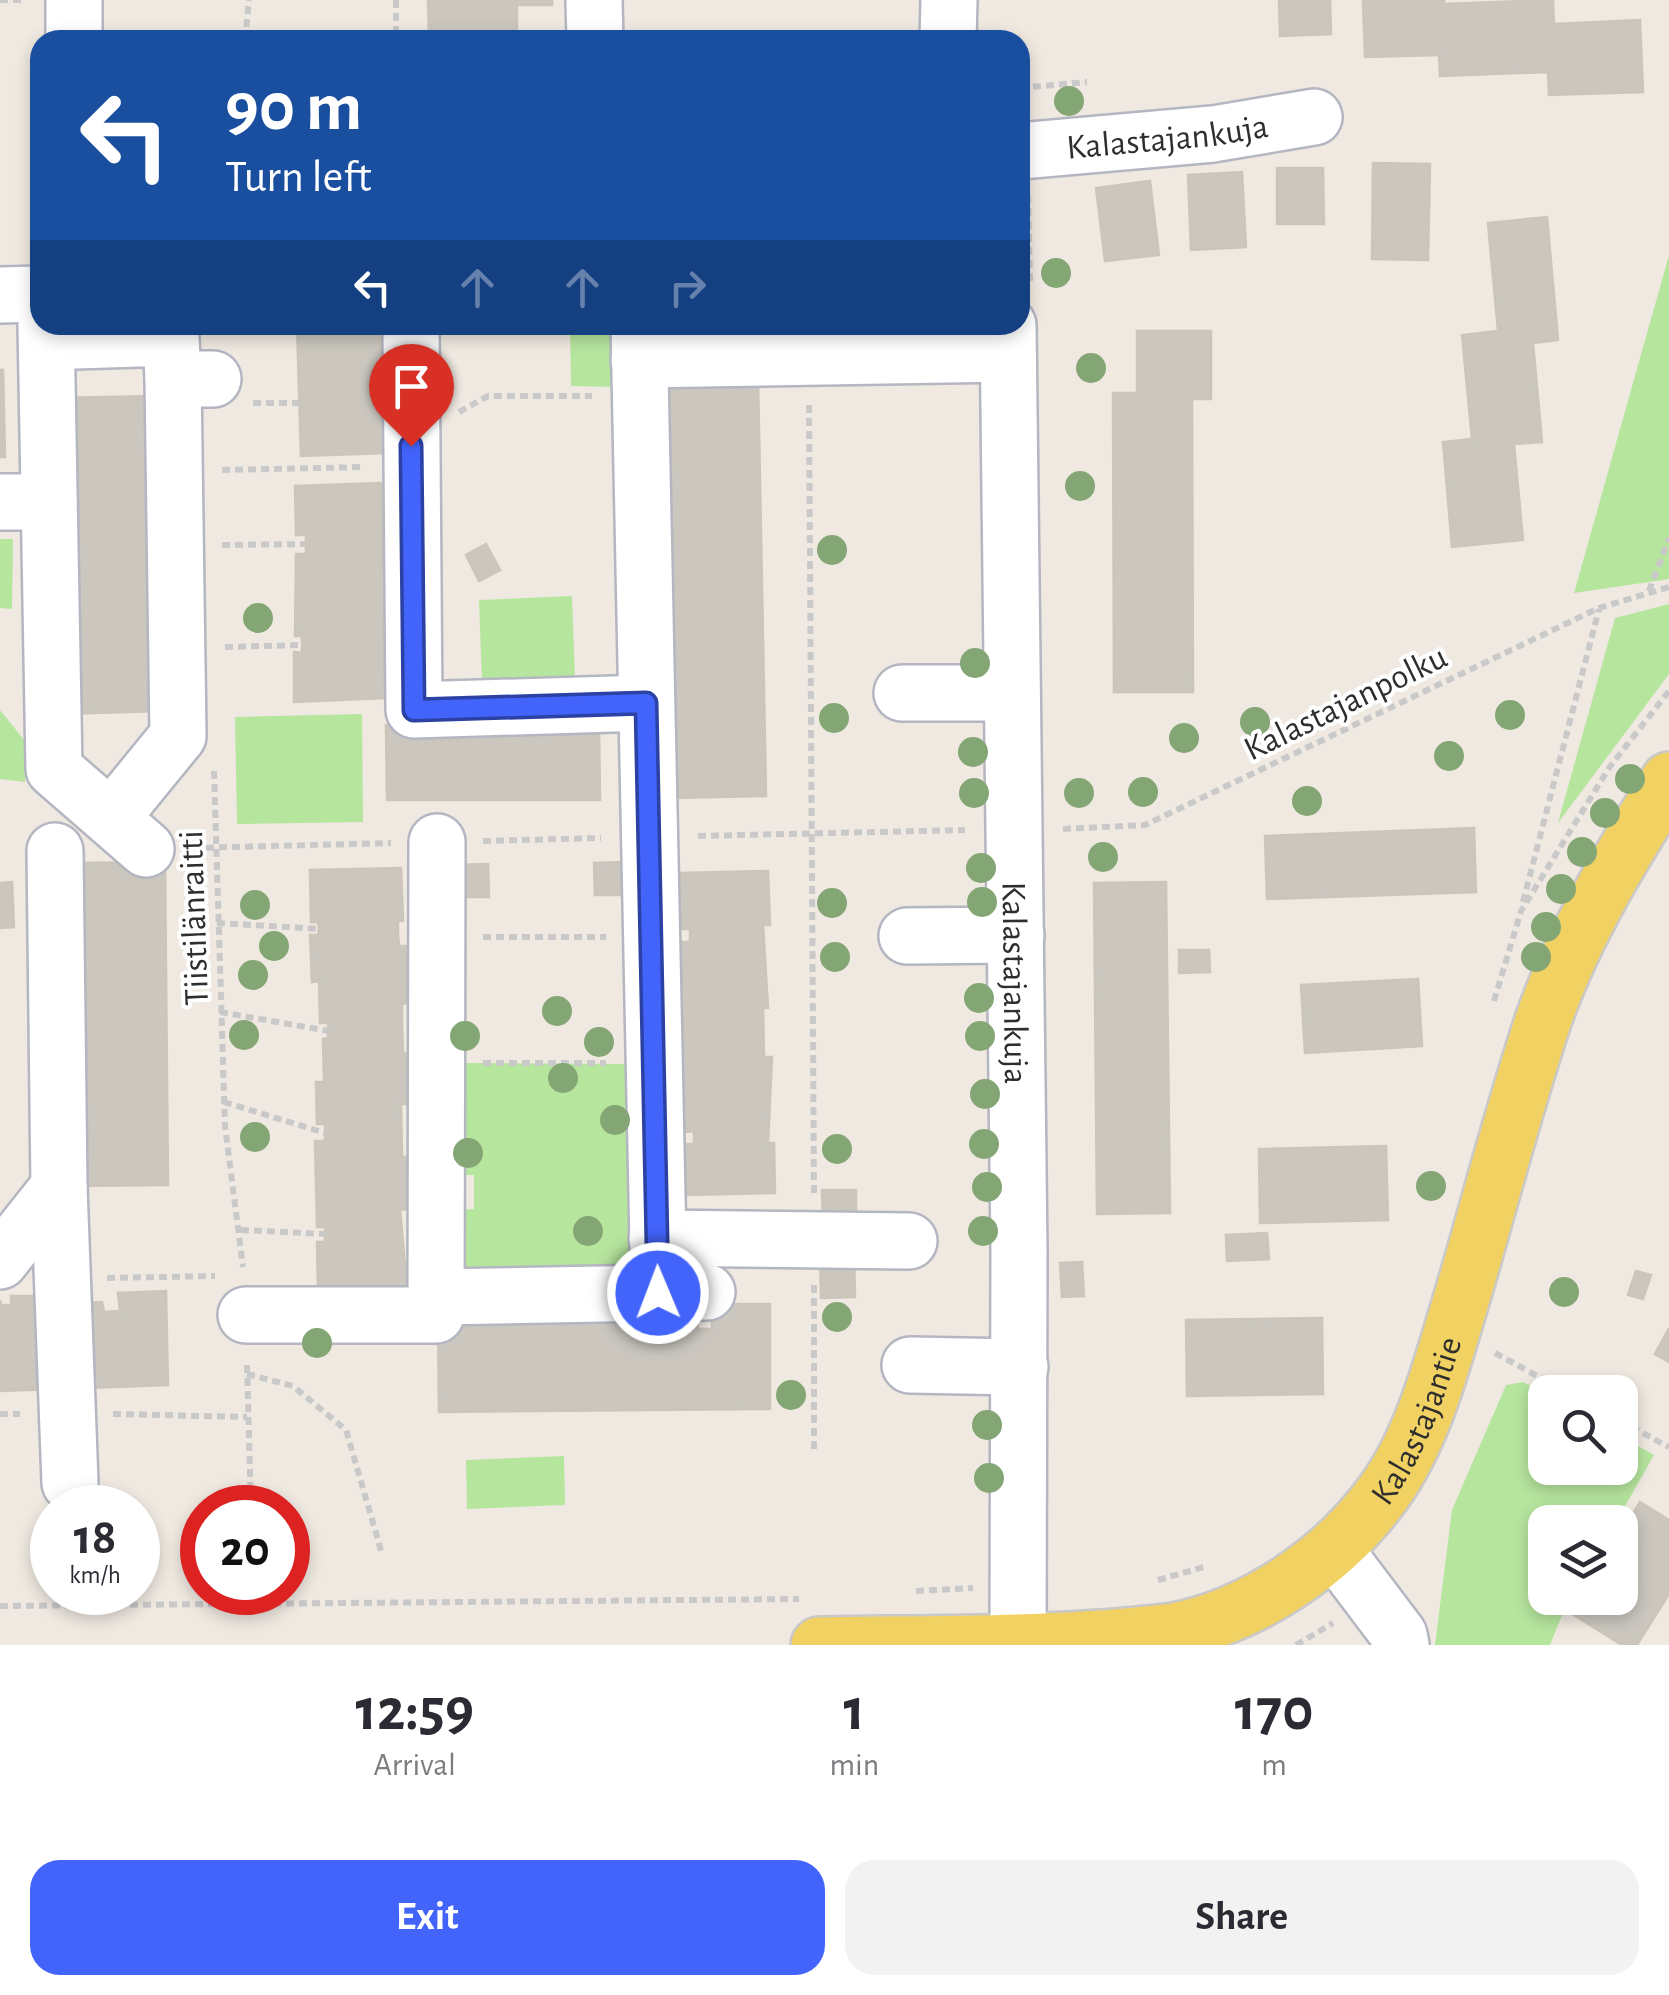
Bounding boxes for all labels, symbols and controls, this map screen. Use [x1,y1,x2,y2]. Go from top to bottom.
icon: left [60,70,190,200]
text: 90 m [225,73,362,143]
street label: Kalastajankuja [1065,109,1271,166]
text: Turn left [225,155,372,200]
icon: left [345,260,400,315]
icon: ahead [450,260,505,315]
icon: ahead [555,260,610,315]
icon: right [660,260,715,315]
pin [369,344,454,447]
icon: arrive [384,359,439,414]
street label: Kalastajanpolku [1239,639,1453,767]
street label: Tiistilänraitti [174,830,215,1006]
street label: Kalastajankuja [996,881,1033,1084]
position arrow [606,1241,710,1345]
street label: Kalastajantie [1365,1333,1468,1512]
map controls [1528,1375,1638,1615]
button: search [1528,1375,1638,1485]
speed limit sign: 20 [180,1485,310,1615]
button: layers [1528,1505,1638,1615]
text: 18 [74,1513,116,1563]
text: km/h [69,1563,121,1588]
text: 12:59 [355,1681,474,1741]
text: 1 [844,1681,865,1741]
text: 170 [1235,1681,1314,1741]
text: Arrival [374,1749,456,1781]
text: min [829,1749,879,1781]
text: m [1261,1749,1287,1781]
button: Exit [30,1860,825,1975]
button: Share [845,1860,1639,1975]

